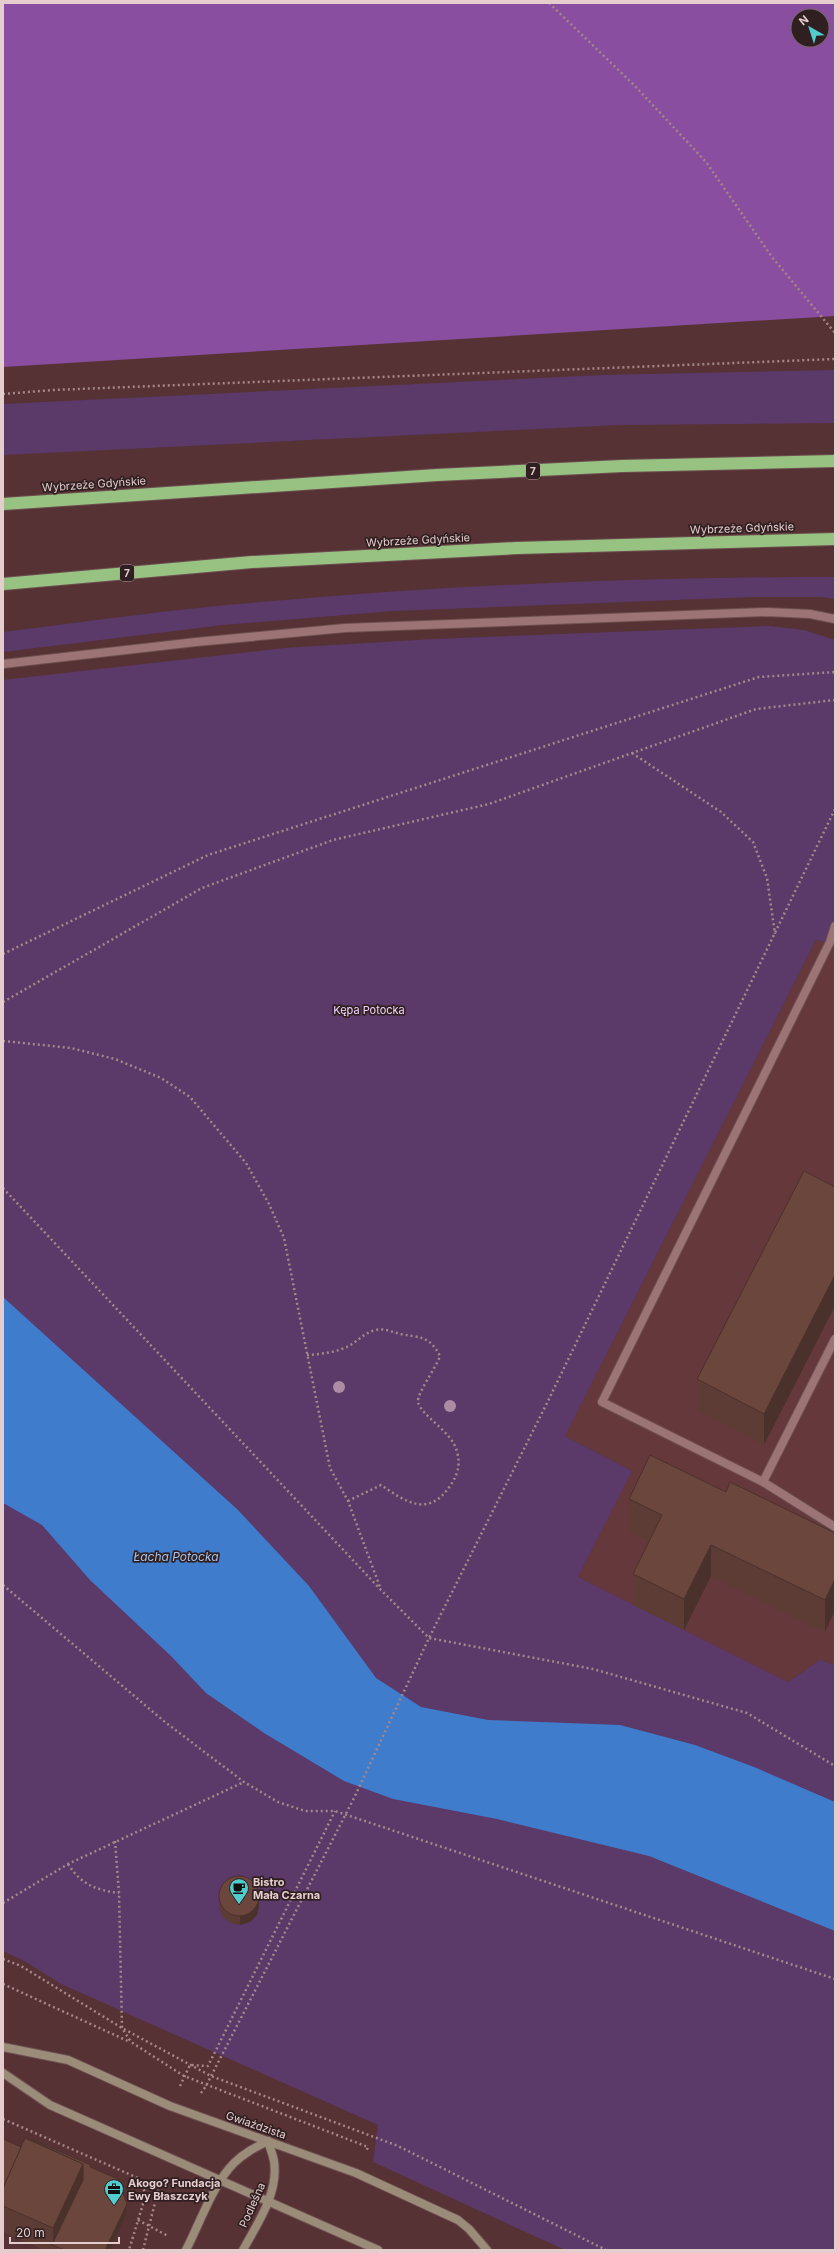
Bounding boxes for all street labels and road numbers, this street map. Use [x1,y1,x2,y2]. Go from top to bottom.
road number: 7 [526,463,540,479]
street label: Wybrzeże Gdyńskie [42,473,146,495]
street label: Wybrzeże Gdyńskie [690,519,794,537]
street label: Wybrzeże Gdyńskie [366,530,470,550]
road number: 7 [120,565,134,581]
street label: Gwiaździsta [224,2108,288,2142]
street label: Podleśna [236,2180,268,2230]

